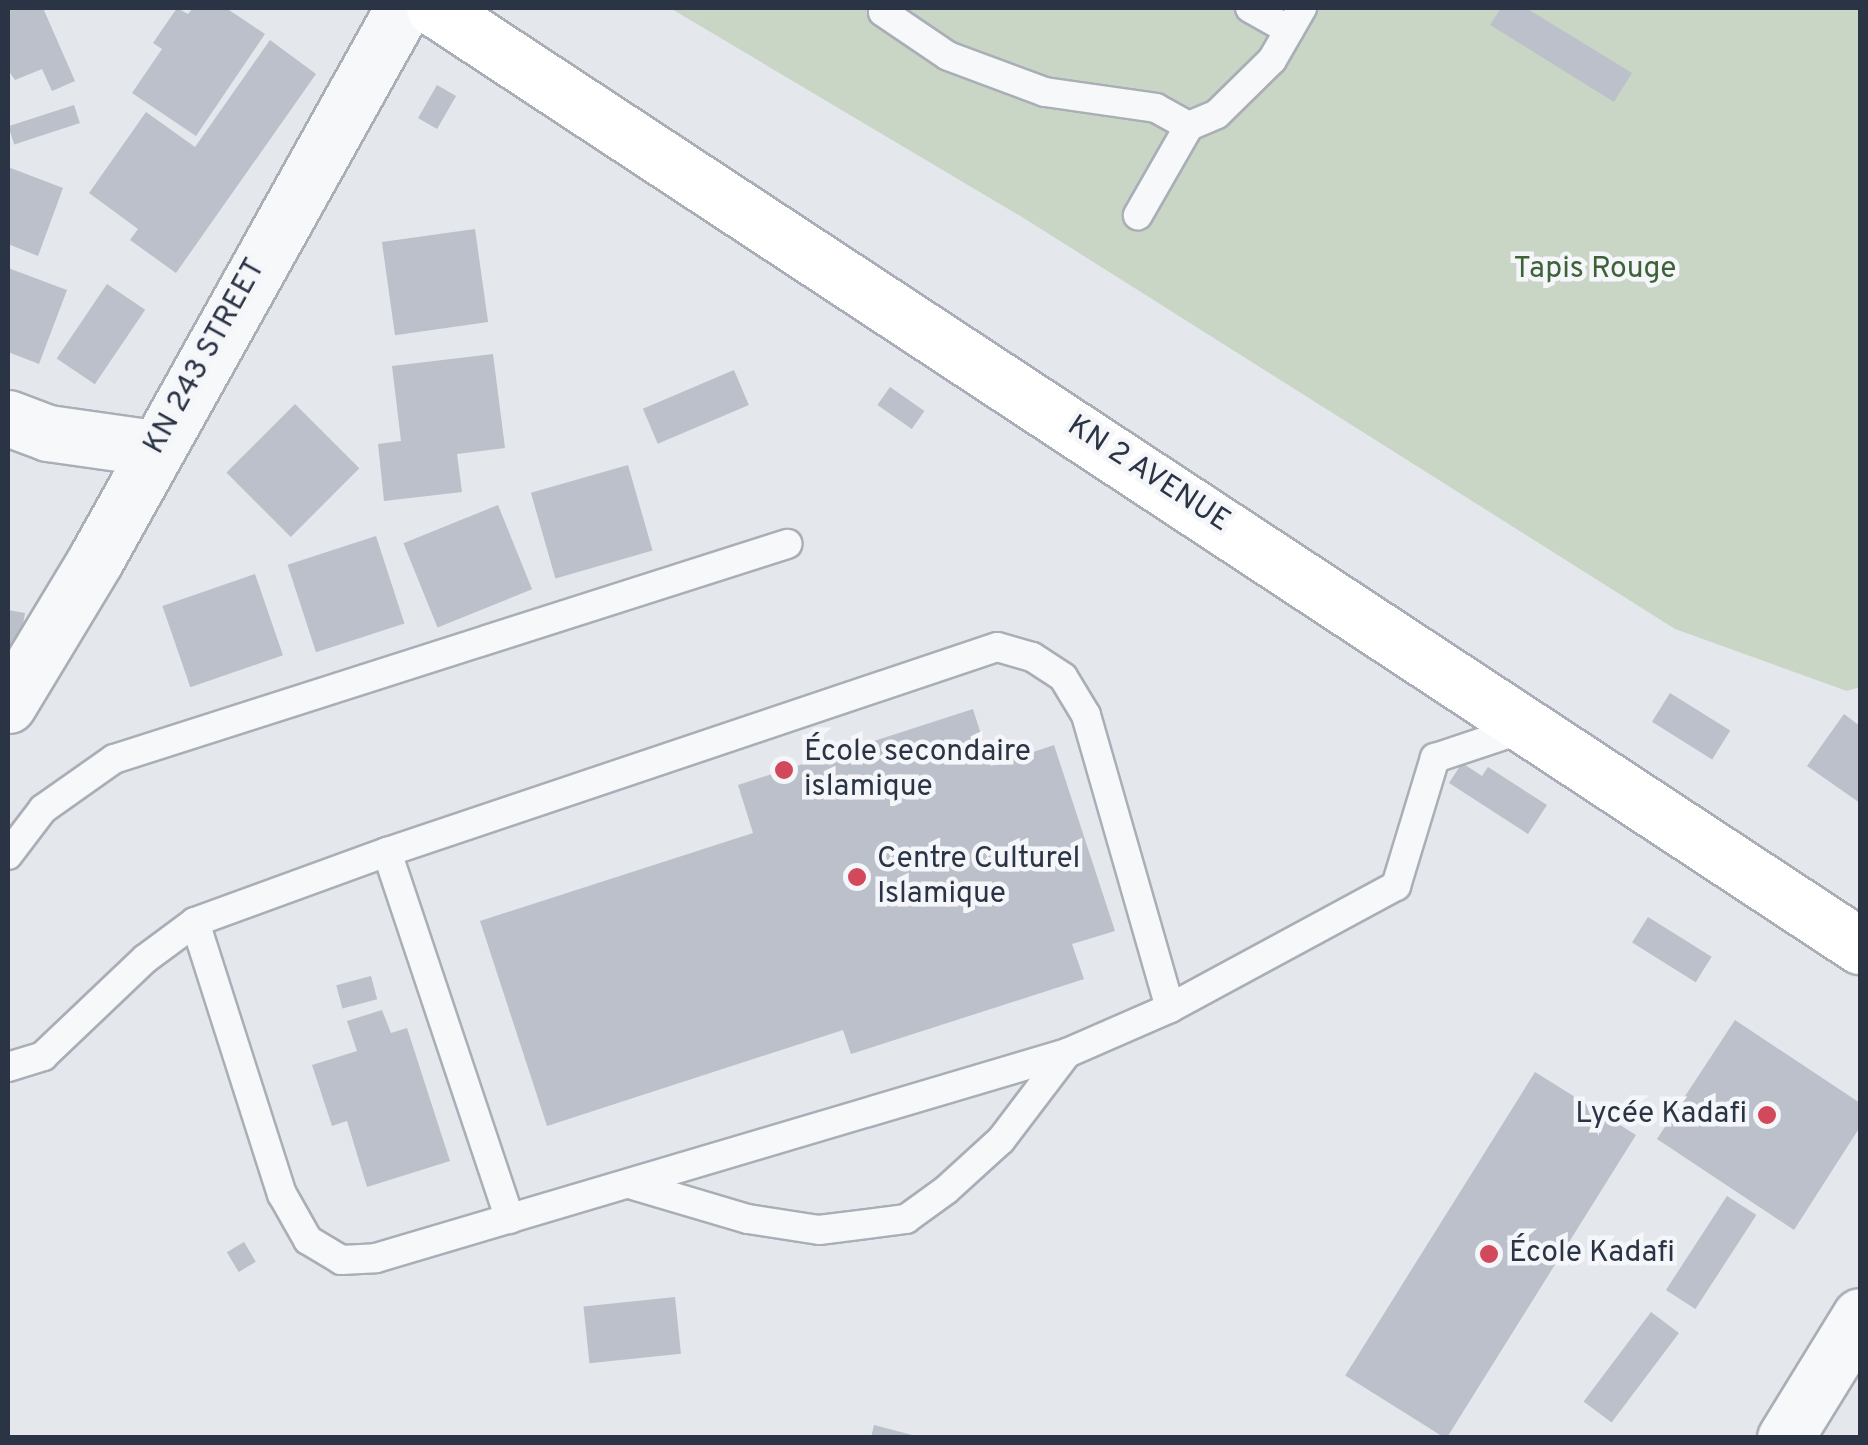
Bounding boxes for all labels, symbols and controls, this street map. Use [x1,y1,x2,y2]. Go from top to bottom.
park label: Tapis Rouge [1514,252,1676,288]
street label: KN 243 STREET [137,253,275,461]
street label: KN 2 AVENUE [1059,409,1237,541]
place label: École secondaire islamique [804,735,1031,806]
marker: École secondaire islamique [773,759,795,781]
place label: Centre Culturel Islamique [877,842,1080,912]
marker: Centre Culturel Islamique [846,866,868,888]
place label: Lycée Kadafi [1575,1097,1747,1133]
marker: Lycée Kadafi [1756,1104,1778,1126]
place label: École Kadafi [1509,1236,1675,1272]
marker: École Kadafi [1478,1243,1500,1265]

